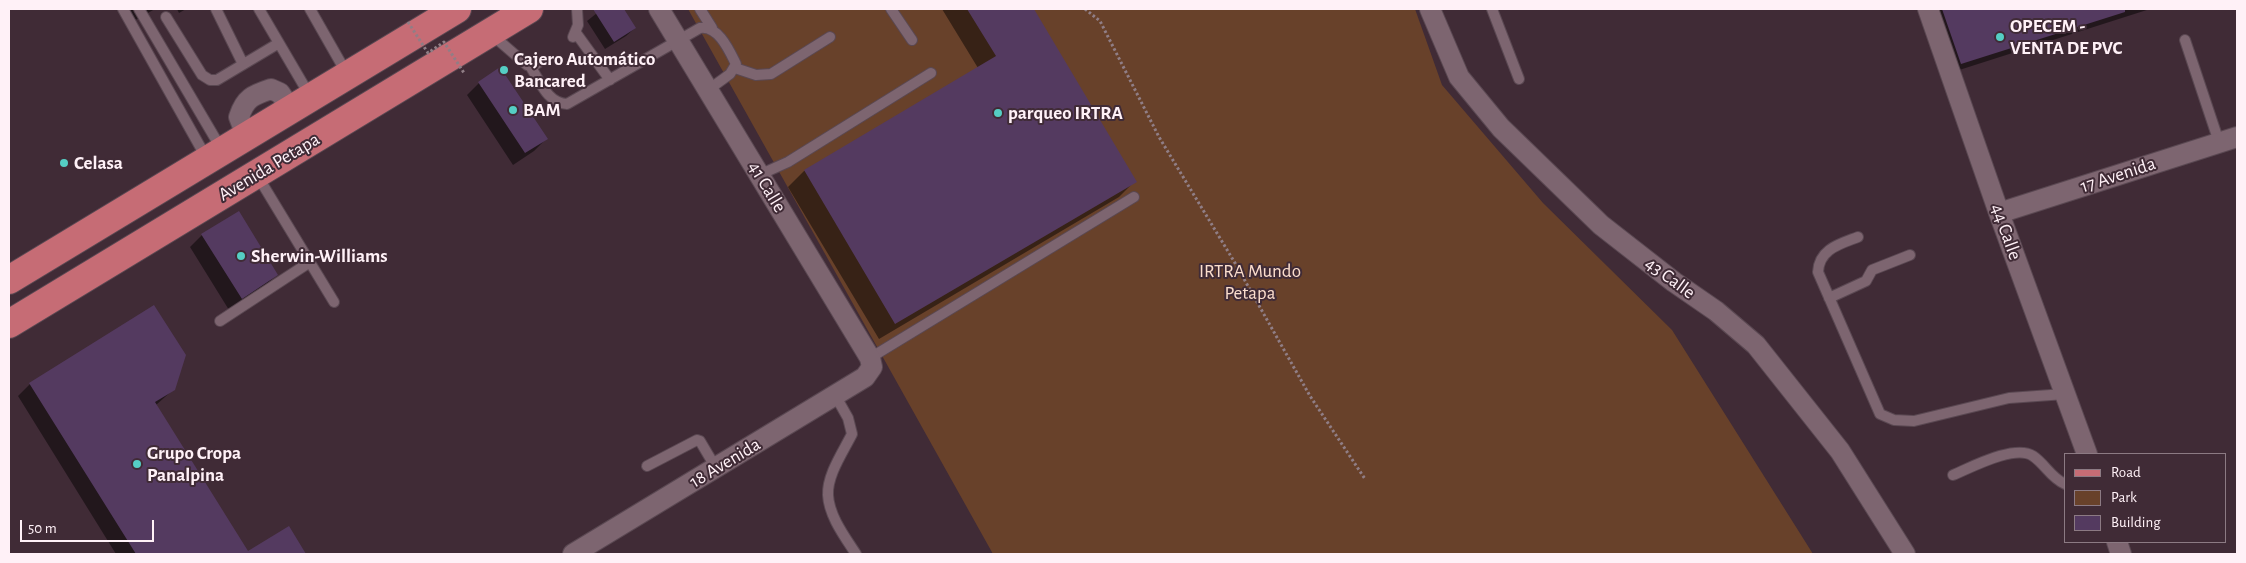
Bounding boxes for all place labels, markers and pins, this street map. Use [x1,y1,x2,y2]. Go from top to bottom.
place label: OPECEM - VENTA DE PVC [2010,15,2122,59]
marker: OPECEM - VENTA DE PVC [1994,31,2006,43]
place label: Cajero Automático Bancared [514,48,655,92]
marker: Cajero Automático Bancared [498,64,510,76]
place label: BAM [523,99,561,121]
place label: parqueo IRTRA [1008,102,1123,124]
marker: BAM [507,104,519,116]
marker: parqueo IRTRA [992,107,1004,119]
place label: Celasa [74,152,123,174]
marker: Celasa [58,157,70,169]
place label: Sherwin-Williams [251,245,388,267]
marker: Sherwin-Williams [235,250,247,262]
place label: Grupo Cropa Panalpina [147,442,241,486]
marker: Grupo Cropa Panalpina [131,458,143,470]

